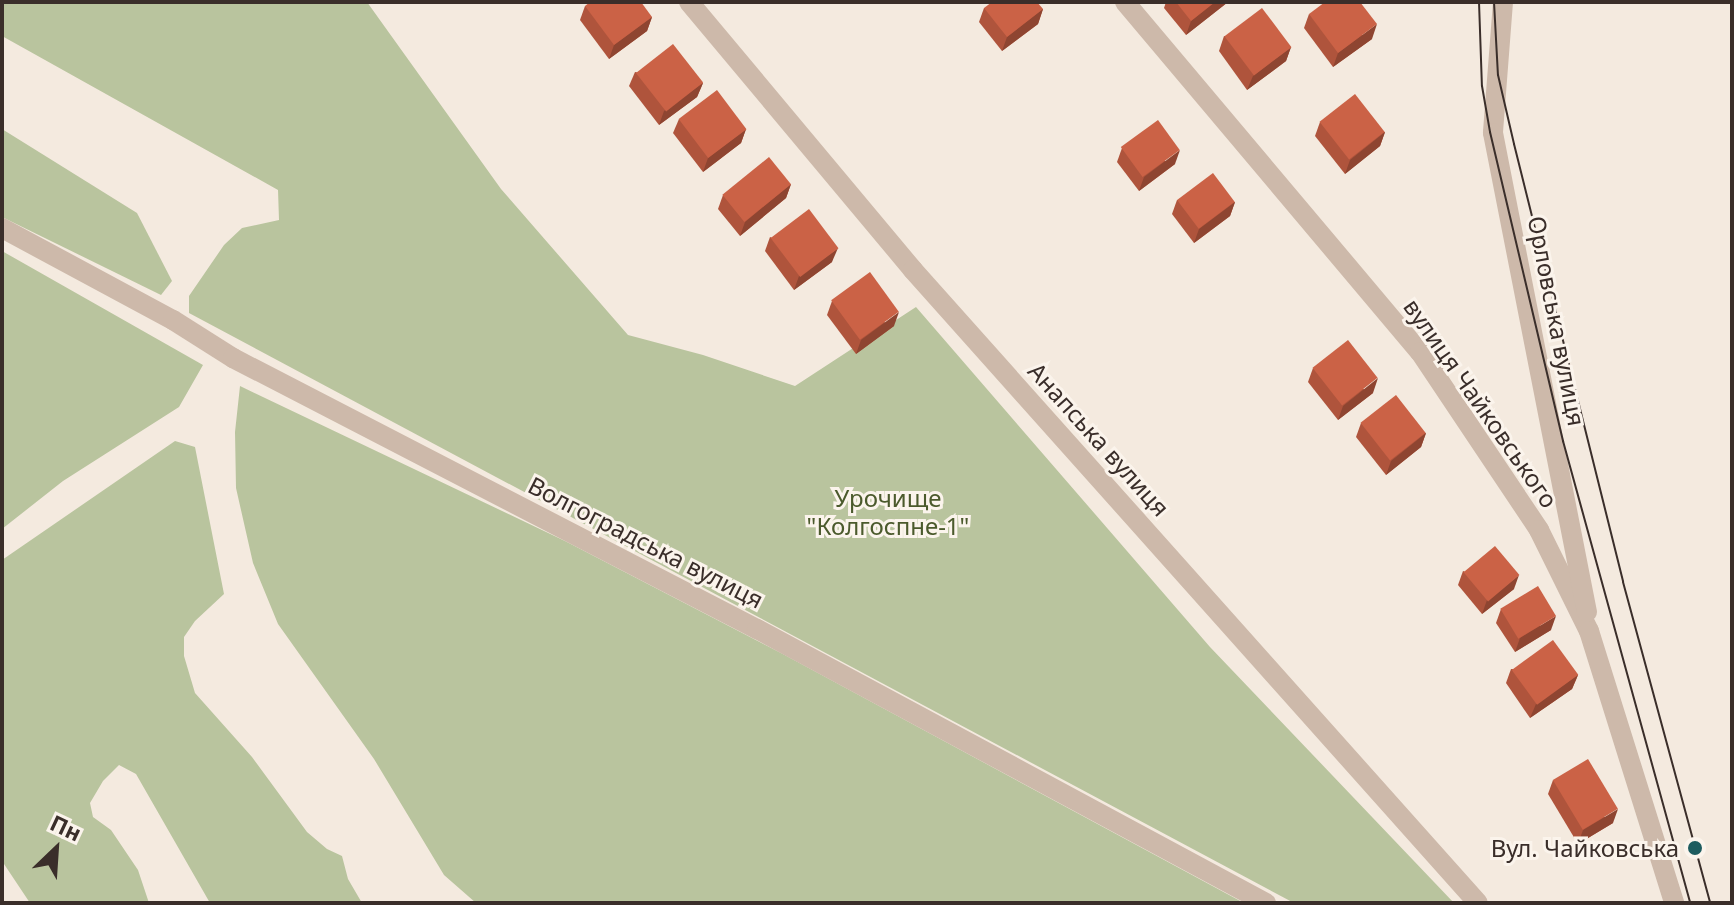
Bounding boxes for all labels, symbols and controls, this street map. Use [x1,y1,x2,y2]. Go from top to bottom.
street label: Орловська вулиця [1523,214,1591,428]
street label: вулиця Чайковського [1398,293,1564,513]
street label: Анапська вулиця [1023,356,1175,522]
street label: Волгоградська вулиця [524,470,768,614]
park label: Урочище "Колгоспне-1" [807,484,969,540]
text: Пн [46,807,87,847]
north arrow [16,809,96,889]
place label: Вул. Чайковська [1491,834,1679,862]
marker: Вул. Чайковська [1686,839,1704,857]

